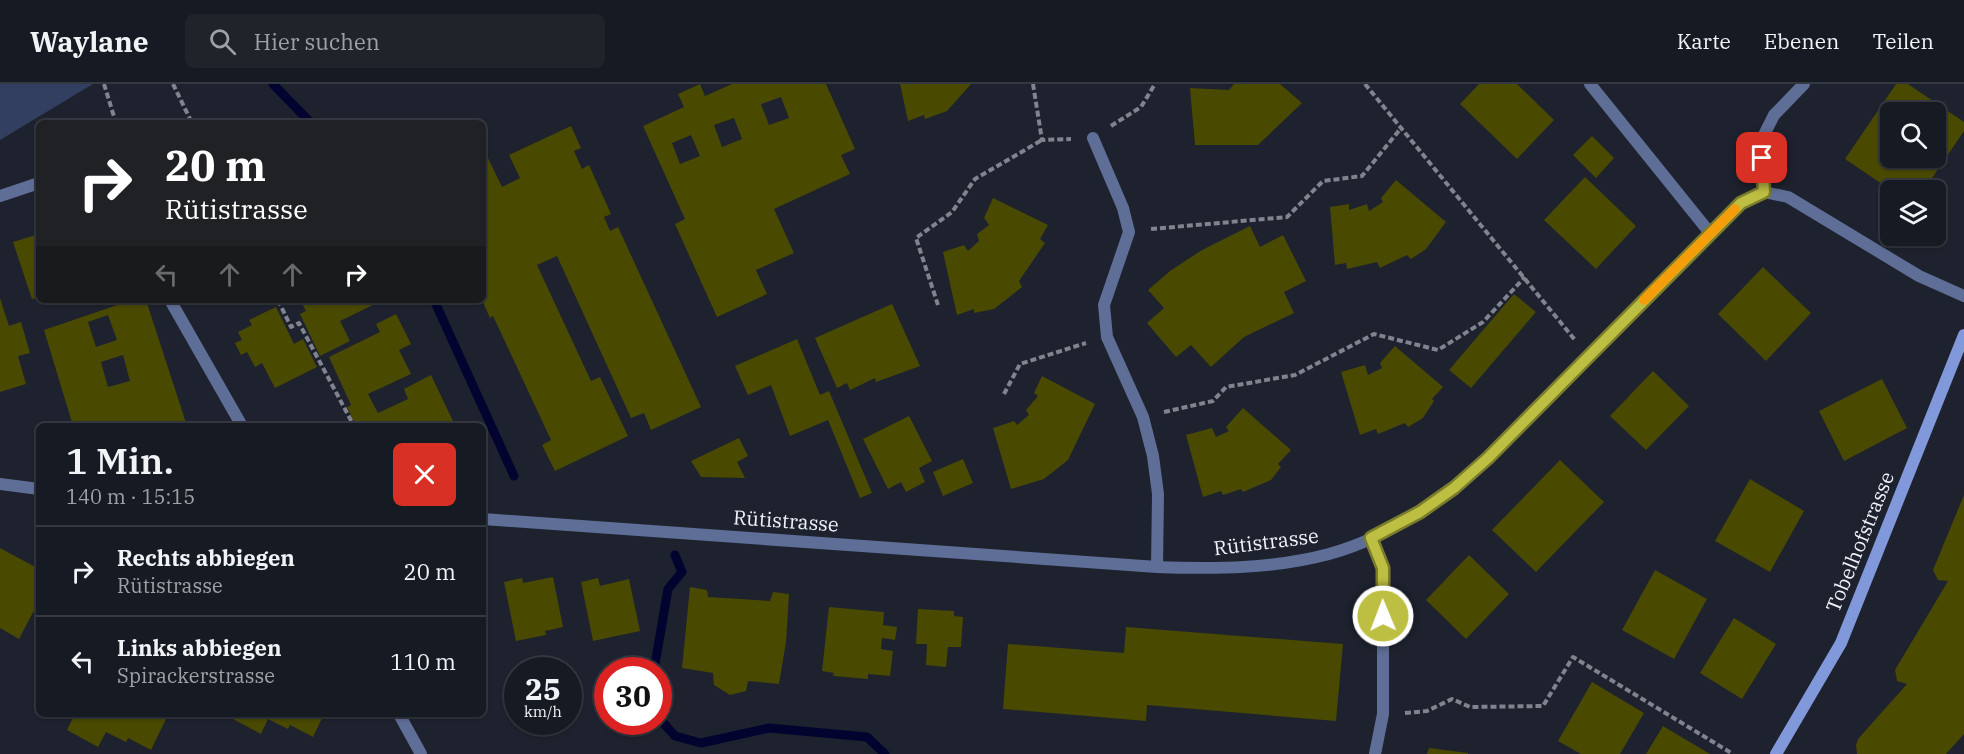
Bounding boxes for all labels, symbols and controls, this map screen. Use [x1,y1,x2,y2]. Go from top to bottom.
search box [185,14,605,68]
text: Waylane [30,23,149,60]
icon: search [206,25,239,58]
text: Hier suchen [254,27,380,56]
text: Karte [1677,27,1731,55]
text: Ebenen [1764,27,1839,55]
text: Teilen [1872,27,1934,55]
map controls [1880,102,1946,246]
button: search [1880,102,1946,168]
pin [1736,132,1787,183]
text: 20 m [165,138,266,193]
icon: arrive [1745,141,1778,174]
icon: right [66,144,144,222]
button: layers [1880,180,1946,246]
text: Rütistrasse [165,191,308,226]
icon: left [150,258,183,291]
icon: ahead [213,258,246,291]
icon: ahead [276,258,309,291]
icon: right [339,258,372,291]
text: 1 Min. [66,437,174,484]
button: close [393,443,456,506]
street label: Tobelhofstrasse [1819,468,1900,616]
text: 140 m · 15:15 [66,483,195,510]
street label: Rütistrasse [732,503,840,538]
street label: Rütistrasse [1212,522,1320,561]
text: Rechts abbiegen [117,543,295,572]
icon: right [66,555,99,588]
text: 20 m [404,557,456,586]
text: Rütistrasse [117,572,223,599]
position arrow [1351,584,1415,648]
text: Links abbiegen [117,633,282,662]
icon: left [66,645,99,678]
text: 110 m [390,647,456,676]
speed limit sign: 30 [594,657,672,735]
text: Spirackerstrasse [117,662,275,689]
text: 25 [525,669,561,708]
text: km/h [524,702,562,721]

